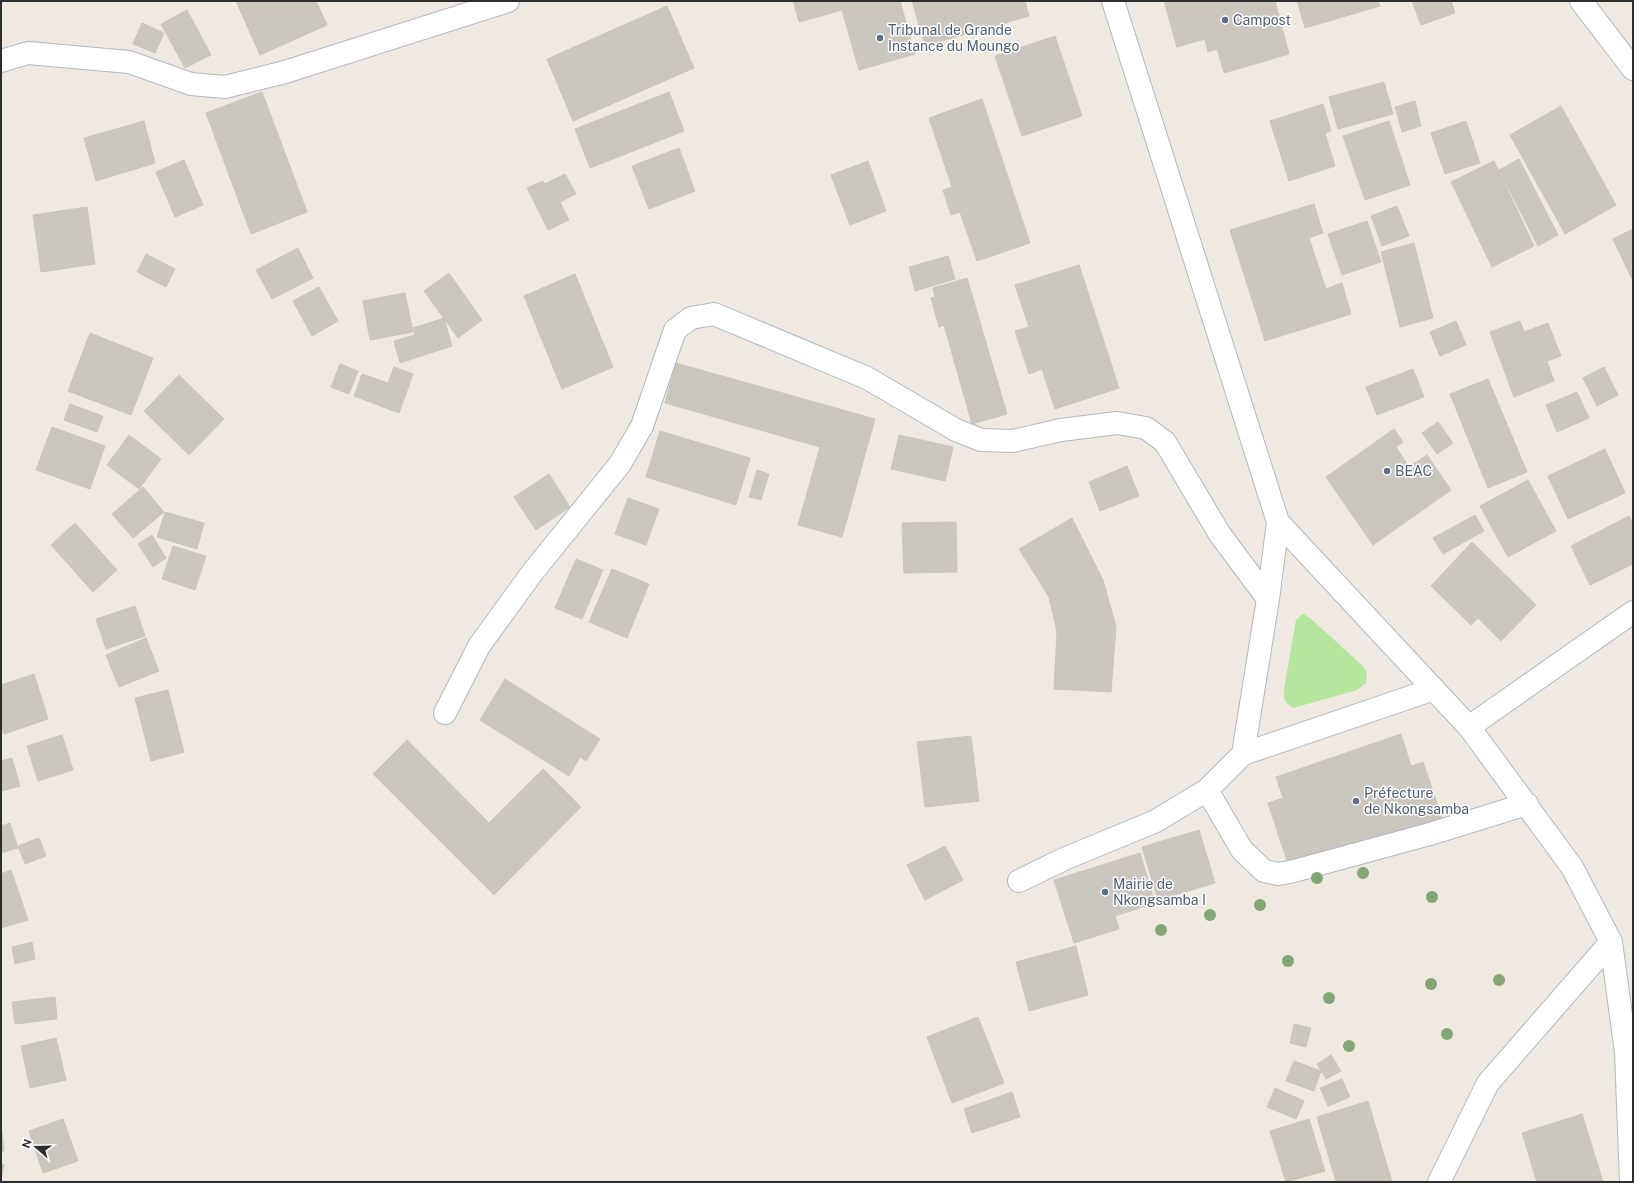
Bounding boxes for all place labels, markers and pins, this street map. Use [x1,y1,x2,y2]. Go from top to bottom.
place label: Campost [1233,12,1291,28]
marker: Campost [1220,15,1230,25]
place label: Tribunal de Grande Instance du Moungo [888,22,1020,54]
marker: Tribunal de Grande Instance du Moungo [875,33,885,43]
place label: BEAC [1395,463,1432,479]
marker: BEAC [1382,466,1392,476]
place label: Préfecture de Nkongsamba [1364,785,1469,817]
marker: Préfecture de Nkongsamba [1351,796,1361,806]
place label: Mairie de Nkongsamba I [1113,876,1206,908]
marker: Mairie de Nkongsamba I [1100,887,1110,897]

